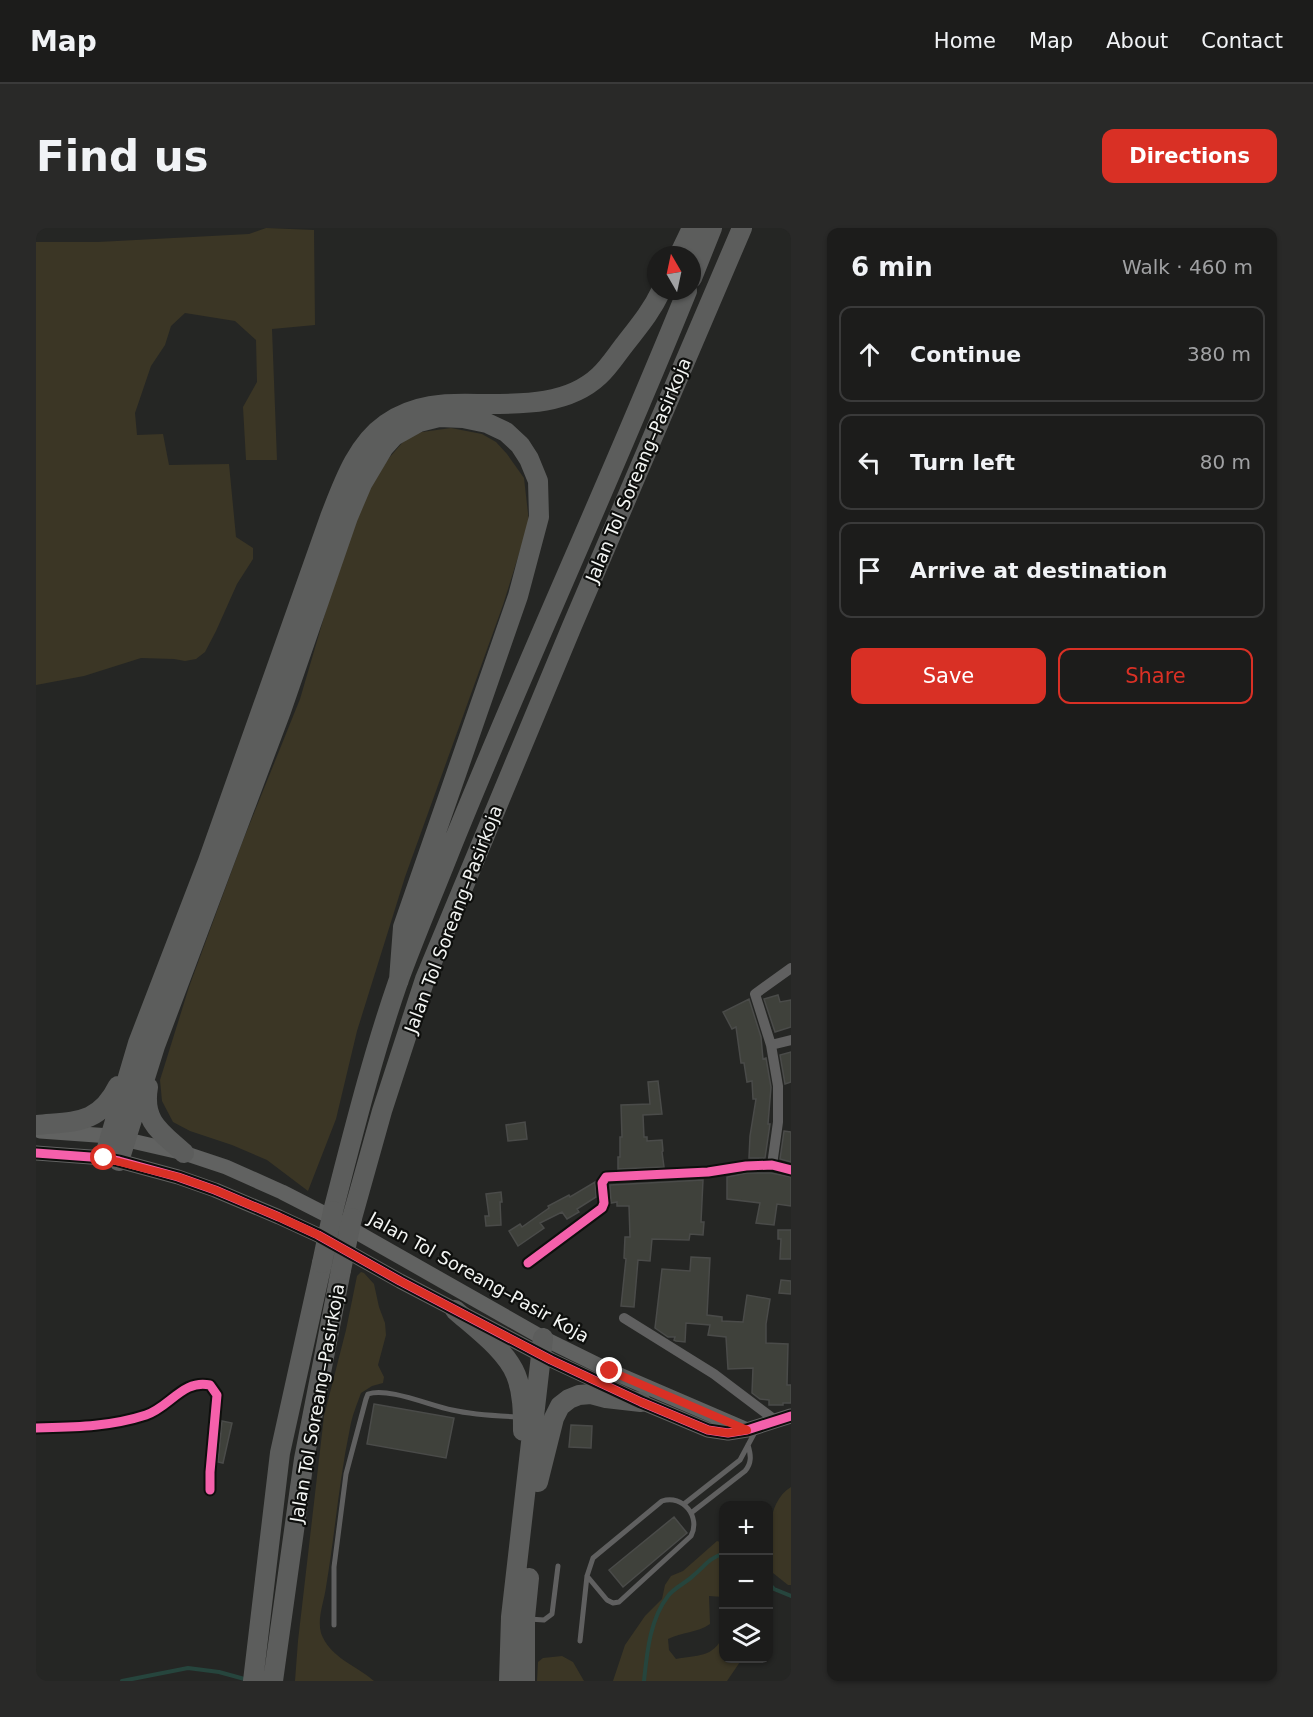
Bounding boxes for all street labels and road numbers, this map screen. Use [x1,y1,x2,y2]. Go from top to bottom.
street label: Jalan Tol Soreang–Pasirkoja [581,354,695,587]
street label: Jalan Tol Soreang–Pasirkoja [399,802,506,1037]
street label: Jalan Tol Soreang–Pasir Koja [364,1207,593,1347]
street label: Jalan Tol Soreang–Pasirkoja [285,1282,348,1525]

